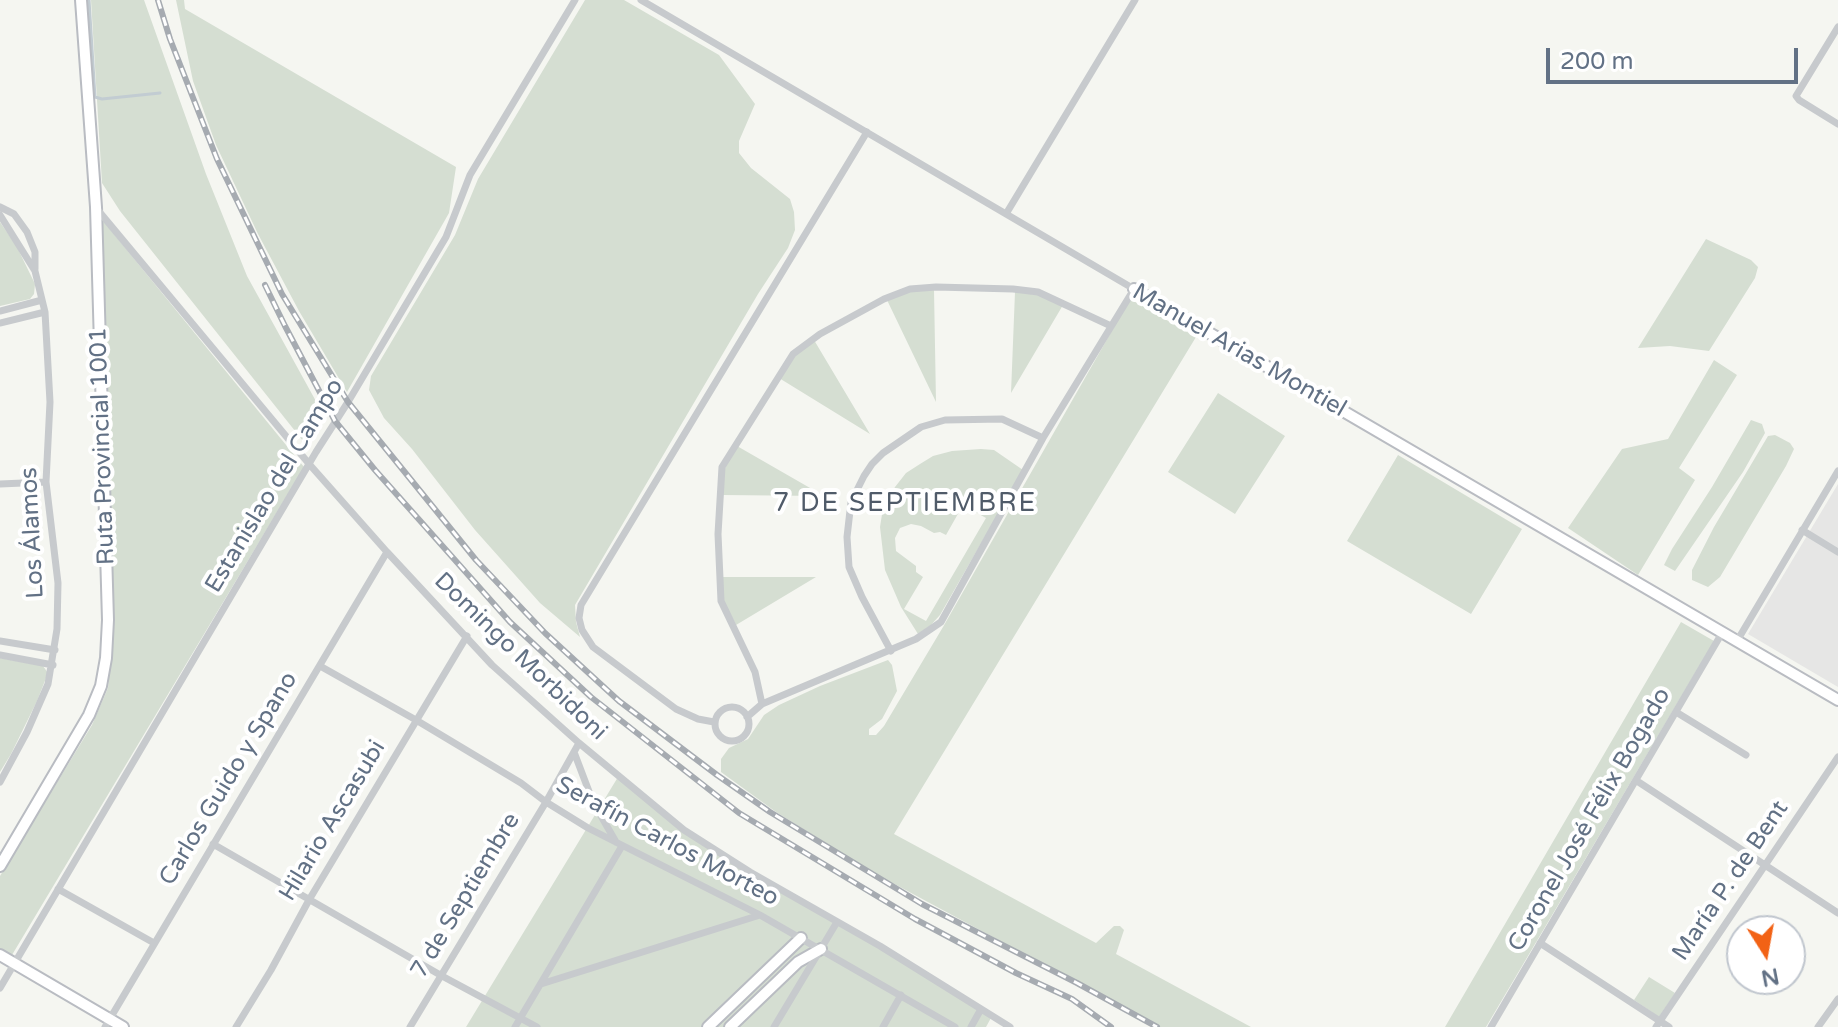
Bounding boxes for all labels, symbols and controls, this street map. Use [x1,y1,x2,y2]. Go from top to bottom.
scale bar [1550,32,1802,82]
text: 200 m [1560,47,1634,76]
street label: Manuel Arias Montiel [1127,278,1351,424]
street label: Ruta Provincial 1001 [84,327,122,565]
street label: Estanislao del Campo [200,374,350,598]
street label: Los Álamos [15,467,51,599]
district label: 7 DE SEPTIEMBRE [773,488,1037,520]
street label: Domingo Morbidoni [428,567,612,747]
street label: Carlos Guido y Spano [154,667,304,891]
street label: Coronel José Félix Bogado [1503,683,1677,957]
street label: Hilario Ascasubi [274,735,392,907]
street label: Serafín Carlos Morteo [551,771,783,913]
street label: María P. de Bent [1667,795,1795,967]
street label: 7 de Septiembre [405,808,527,984]
north arrow [1726,915,1806,995]
text: N [1759,962,1781,991]

